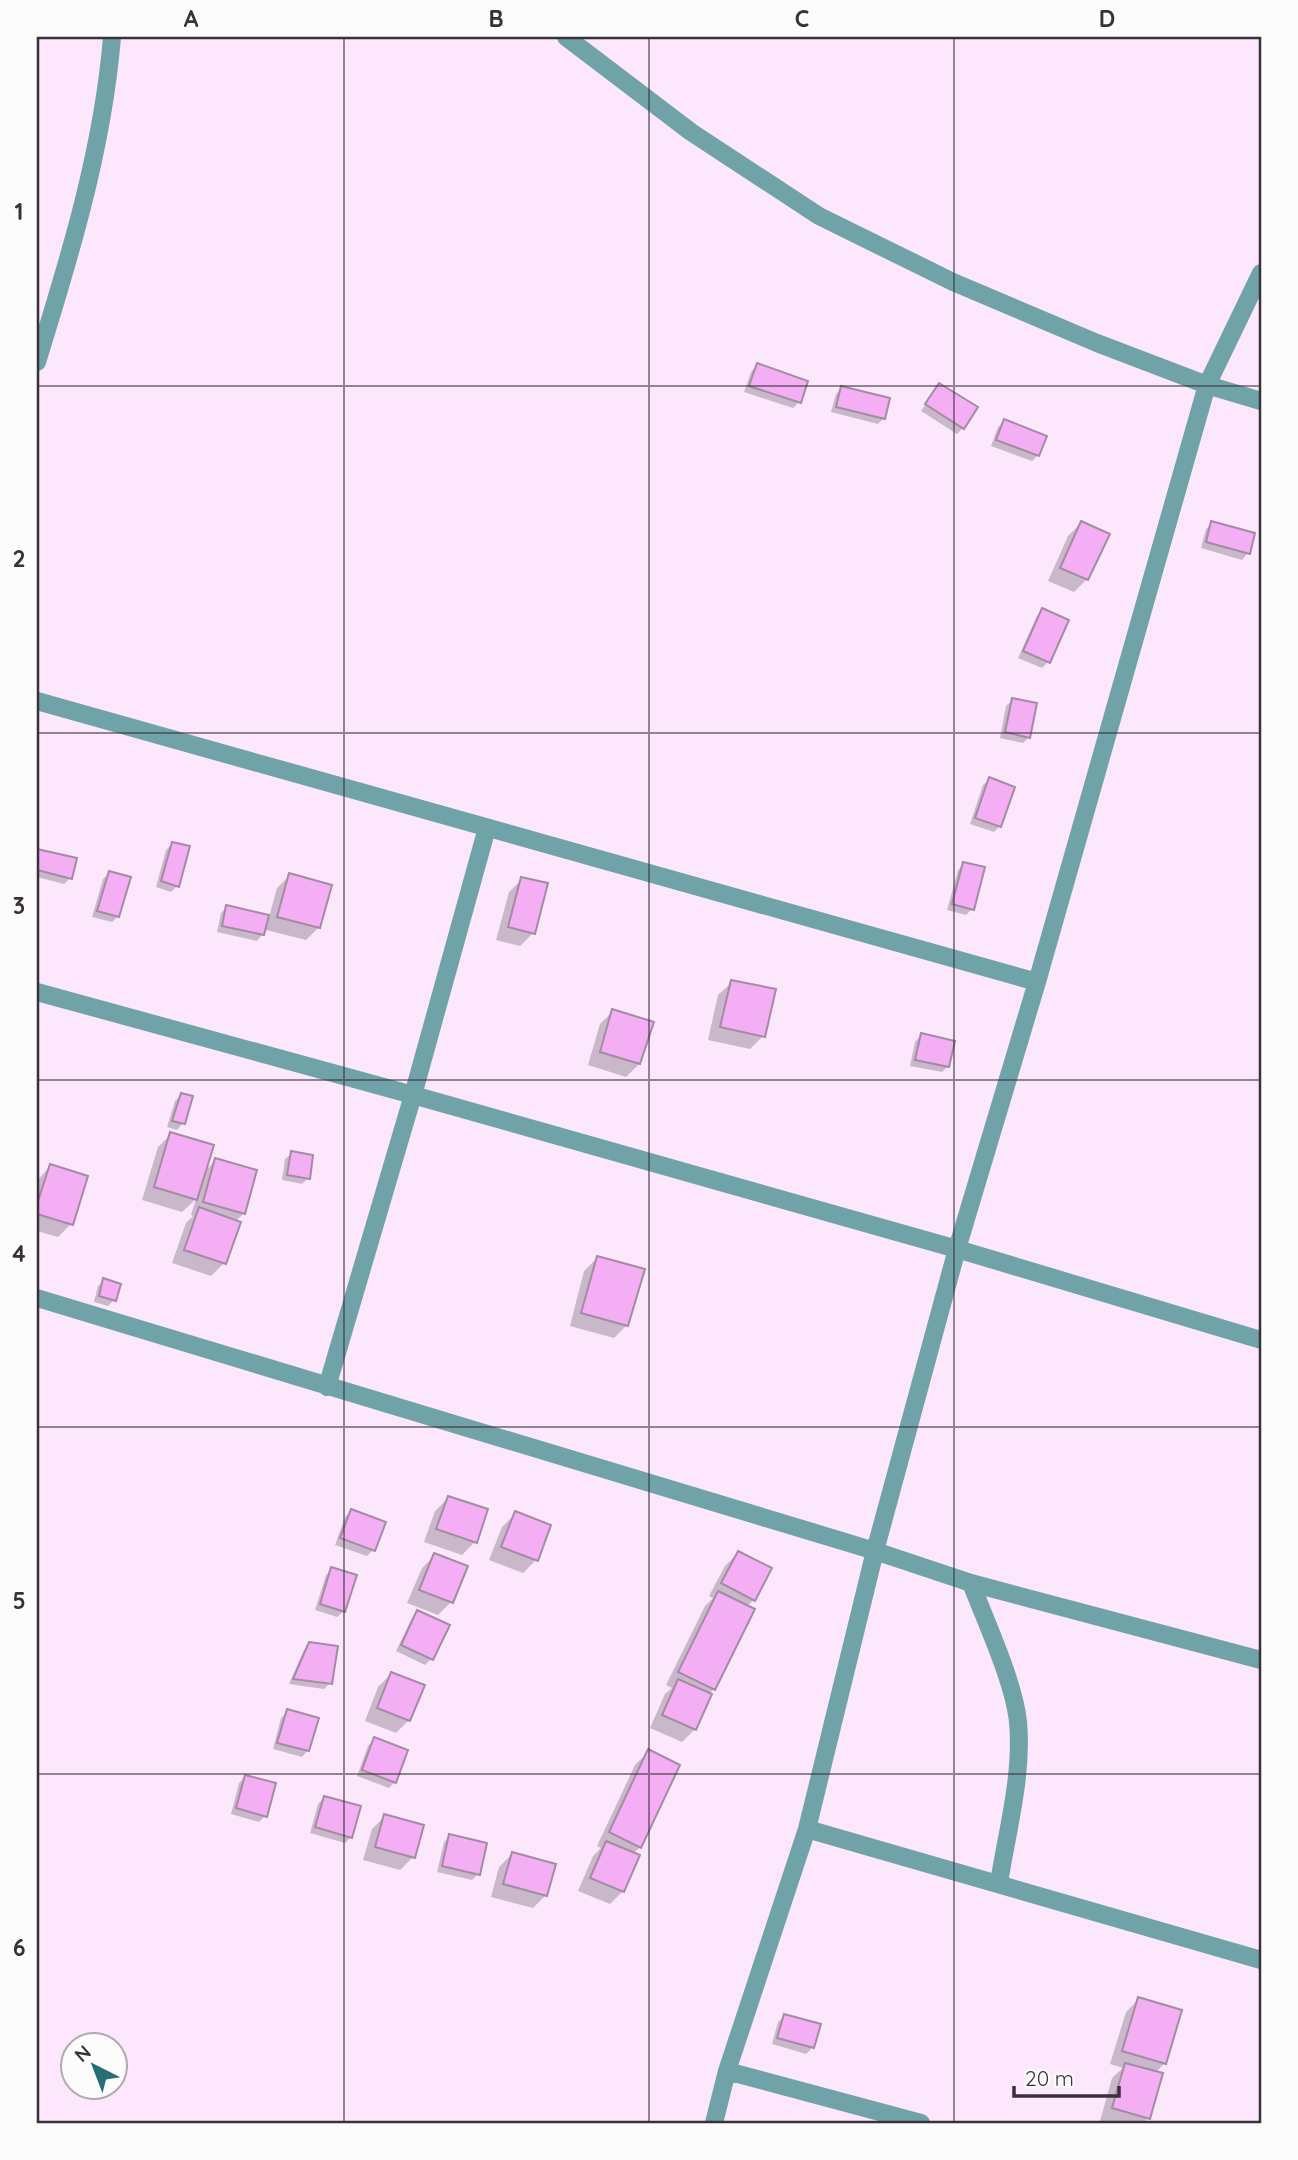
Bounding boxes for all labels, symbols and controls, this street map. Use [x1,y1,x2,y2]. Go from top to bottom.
text: A [184,4,199,33]
text: B [488,4,504,33]
text: C [795,4,809,33]
text: D [1099,4,1115,33]
text: 1 [15,197,23,226]
text: 2 [12,544,26,573]
text: 3 [13,891,25,920]
text: 4 [12,1239,26,1268]
text: 5 [12,1586,26,1615]
text: 6 [13,1933,25,1962]
north arrow [60,2030,130,2100]
text: N [69,2040,96,2067]
scale bar [1014,2055,1120,2099]
text: 20 m [1025,2065,1074,2091]

